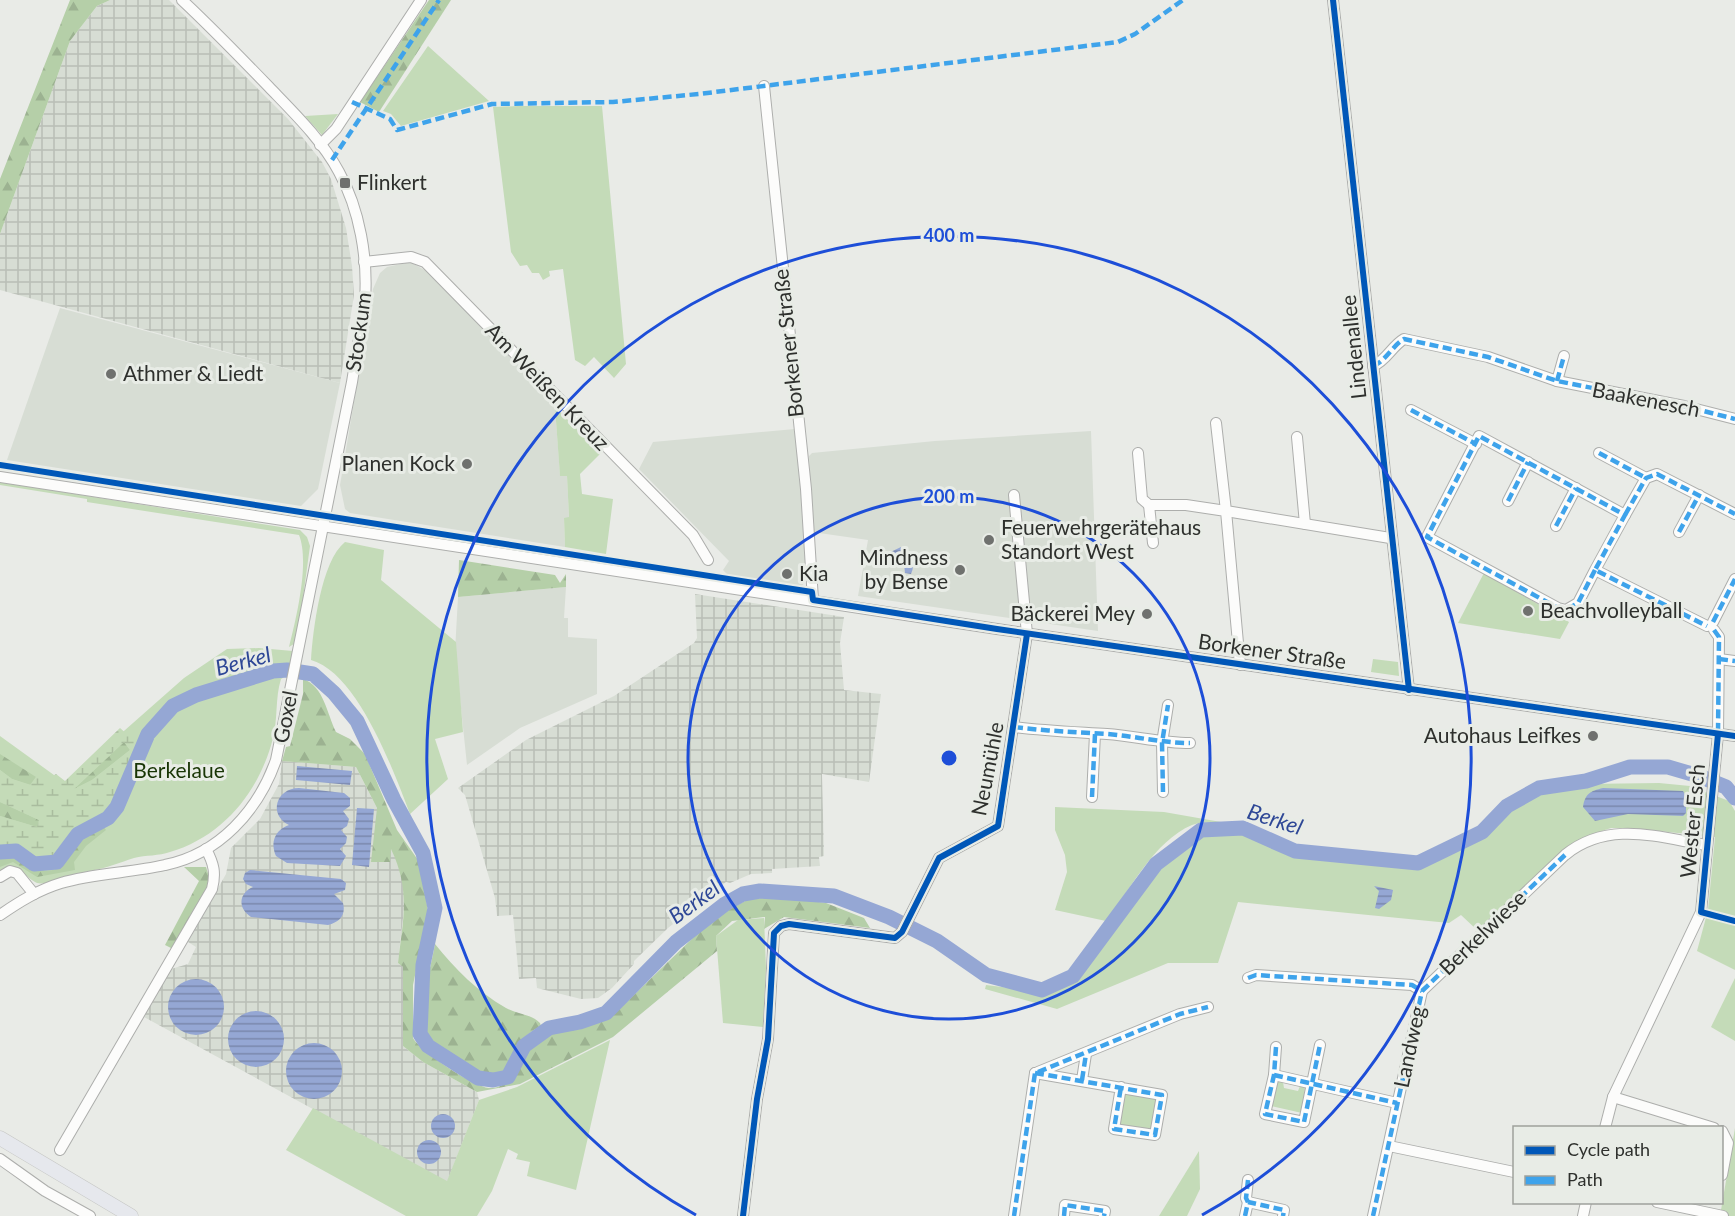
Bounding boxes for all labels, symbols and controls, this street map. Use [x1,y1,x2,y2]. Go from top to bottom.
place label: Flinkert [357,169,427,194]
marker: Flinkert [338,176,352,190]
text: 400 m [924,224,974,246]
street label: Borkener Straße [767,268,808,419]
street label: Stockum [340,290,375,373]
street label: Lindenallee [1335,294,1370,400]
street label: Am Weißen Kreuz [481,317,615,455]
place label: Athmer & Liedt [123,360,264,385]
marker: Athmer & Liedt [104,367,118,381]
street label: Baakenesch [1590,376,1702,421]
place label: Planen Kock [341,450,455,475]
marker: Planen Kock [460,457,474,471]
text: 200 m [924,485,974,507]
place label: Feuerwehrgerätehaus Standort West [1001,514,1201,563]
marker: Feuerwehrgerätehaus Standort West [982,533,996,547]
place label: Mindness by Bense [859,544,948,593]
place label: Kia [799,560,828,585]
marker: Mindness by Bense [953,563,967,577]
marker: Kia [780,567,794,581]
place label: Beachvolleyball [1540,597,1683,622]
place label: Bäckerei Mey [1010,600,1135,625]
marker: Beachvolleyball [1521,604,1535,618]
marker: Bäckerei Mey [1140,607,1154,621]
street label: Borkener Straße [1197,628,1348,673]
water label: Berkel [212,640,274,681]
street label: Goxel [267,688,302,745]
street label: Neumühle [965,720,1008,818]
place label: Autohaus Leifkes [1424,722,1581,747]
marker: Autohaus Leifkes [1586,729,1600,743]
centre of rings [939,748,959,768]
park label: Berkelaue [133,757,225,782]
street label: Wester Esch [1674,763,1709,879]
water label: Berkel [1244,797,1306,840]
water label: Berkel [663,874,725,929]
street label: Berkelwiese [1433,884,1531,979]
street label: Landweg [1388,1003,1429,1090]
legend [1513,1126,1723,1204]
text: Cycle path [1567,1138,1650,1160]
text: Path [1567,1168,1603,1190]

